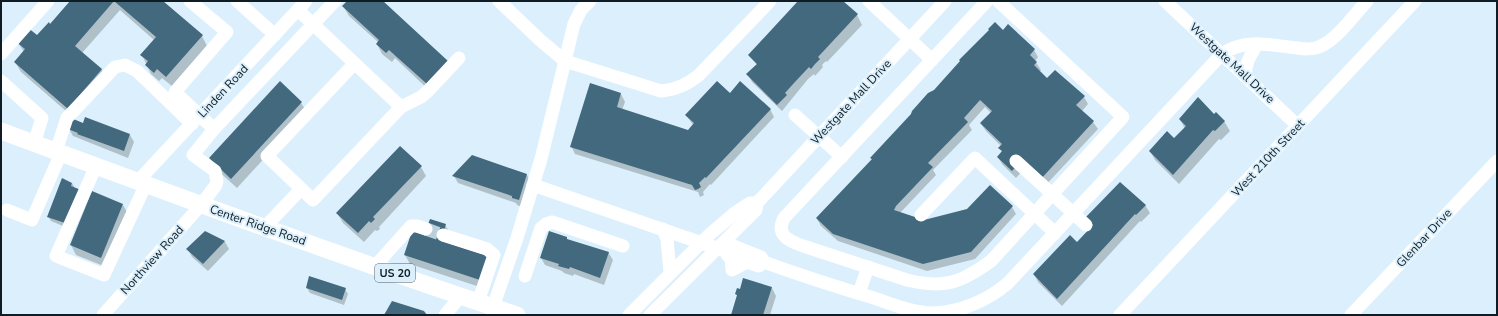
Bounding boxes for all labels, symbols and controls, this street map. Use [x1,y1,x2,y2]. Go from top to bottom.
street label: Westgate Mall Drive [1186,19,1278,107]
street label: Westgate Mall Drive [807,56,895,148]
street label: Linden Road [194,61,252,121]
street label: West 210th Street [1228,115,1309,200]
street label: Center Ridge Road [208,201,308,249]
street label: Glenbar Drive [1393,205,1455,271]
street label: Northview Road [117,222,187,298]
road number: US 20 [375,264,415,282]

